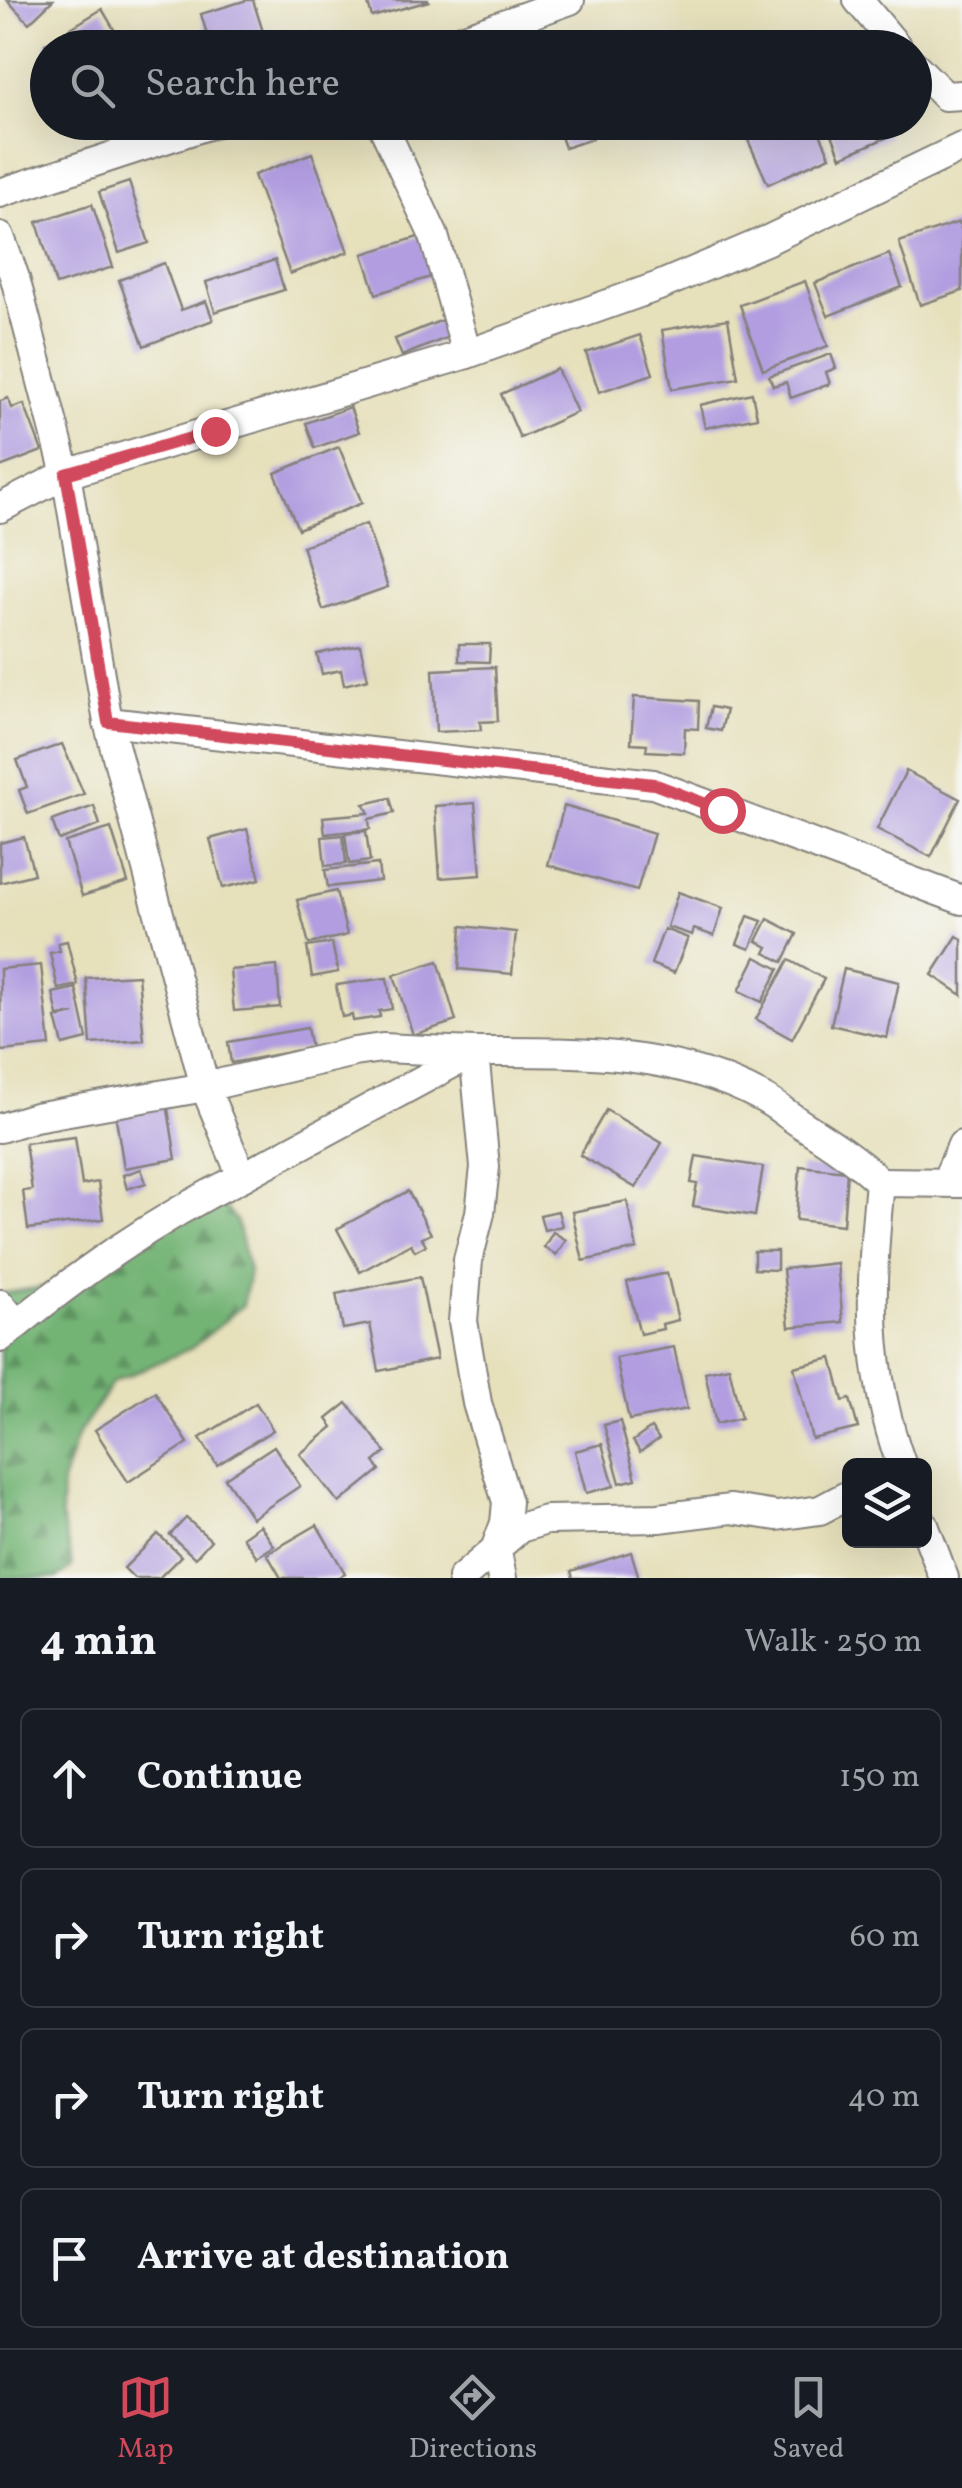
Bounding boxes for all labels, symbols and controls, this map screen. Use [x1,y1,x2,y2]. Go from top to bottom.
search box [30,30,932,140]
icon: search [65,58,120,113]
text: Search here [145,59,340,112]
route end [193,409,239,455]
route start [700,788,746,834]
map controls [842,1458,932,1548]
button: layers [842,1458,932,1548]
text: 4 min [40,1614,157,1673]
text: Walk · 250 m [744,1621,922,1665]
icon: ahead [42,1751,97,1806]
text: Continue [137,1752,302,1805]
text: 150 m [839,1756,920,1800]
icon: right [42,1911,97,1966]
text: Turn right [137,1912,324,1965]
text: 60 m [850,1916,920,1960]
icon: right [42,2071,97,2126]
text: Turn right [137,2072,324,2125]
text: 40 m [848,2076,920,2120]
icon: arrive [42,2231,97,2286]
text: Arrive at destination [137,2232,510,2285]
tab: Map [118,2370,174,2469]
tab: Directions [409,2370,537,2469]
tab: Saved [772,2370,844,2469]

